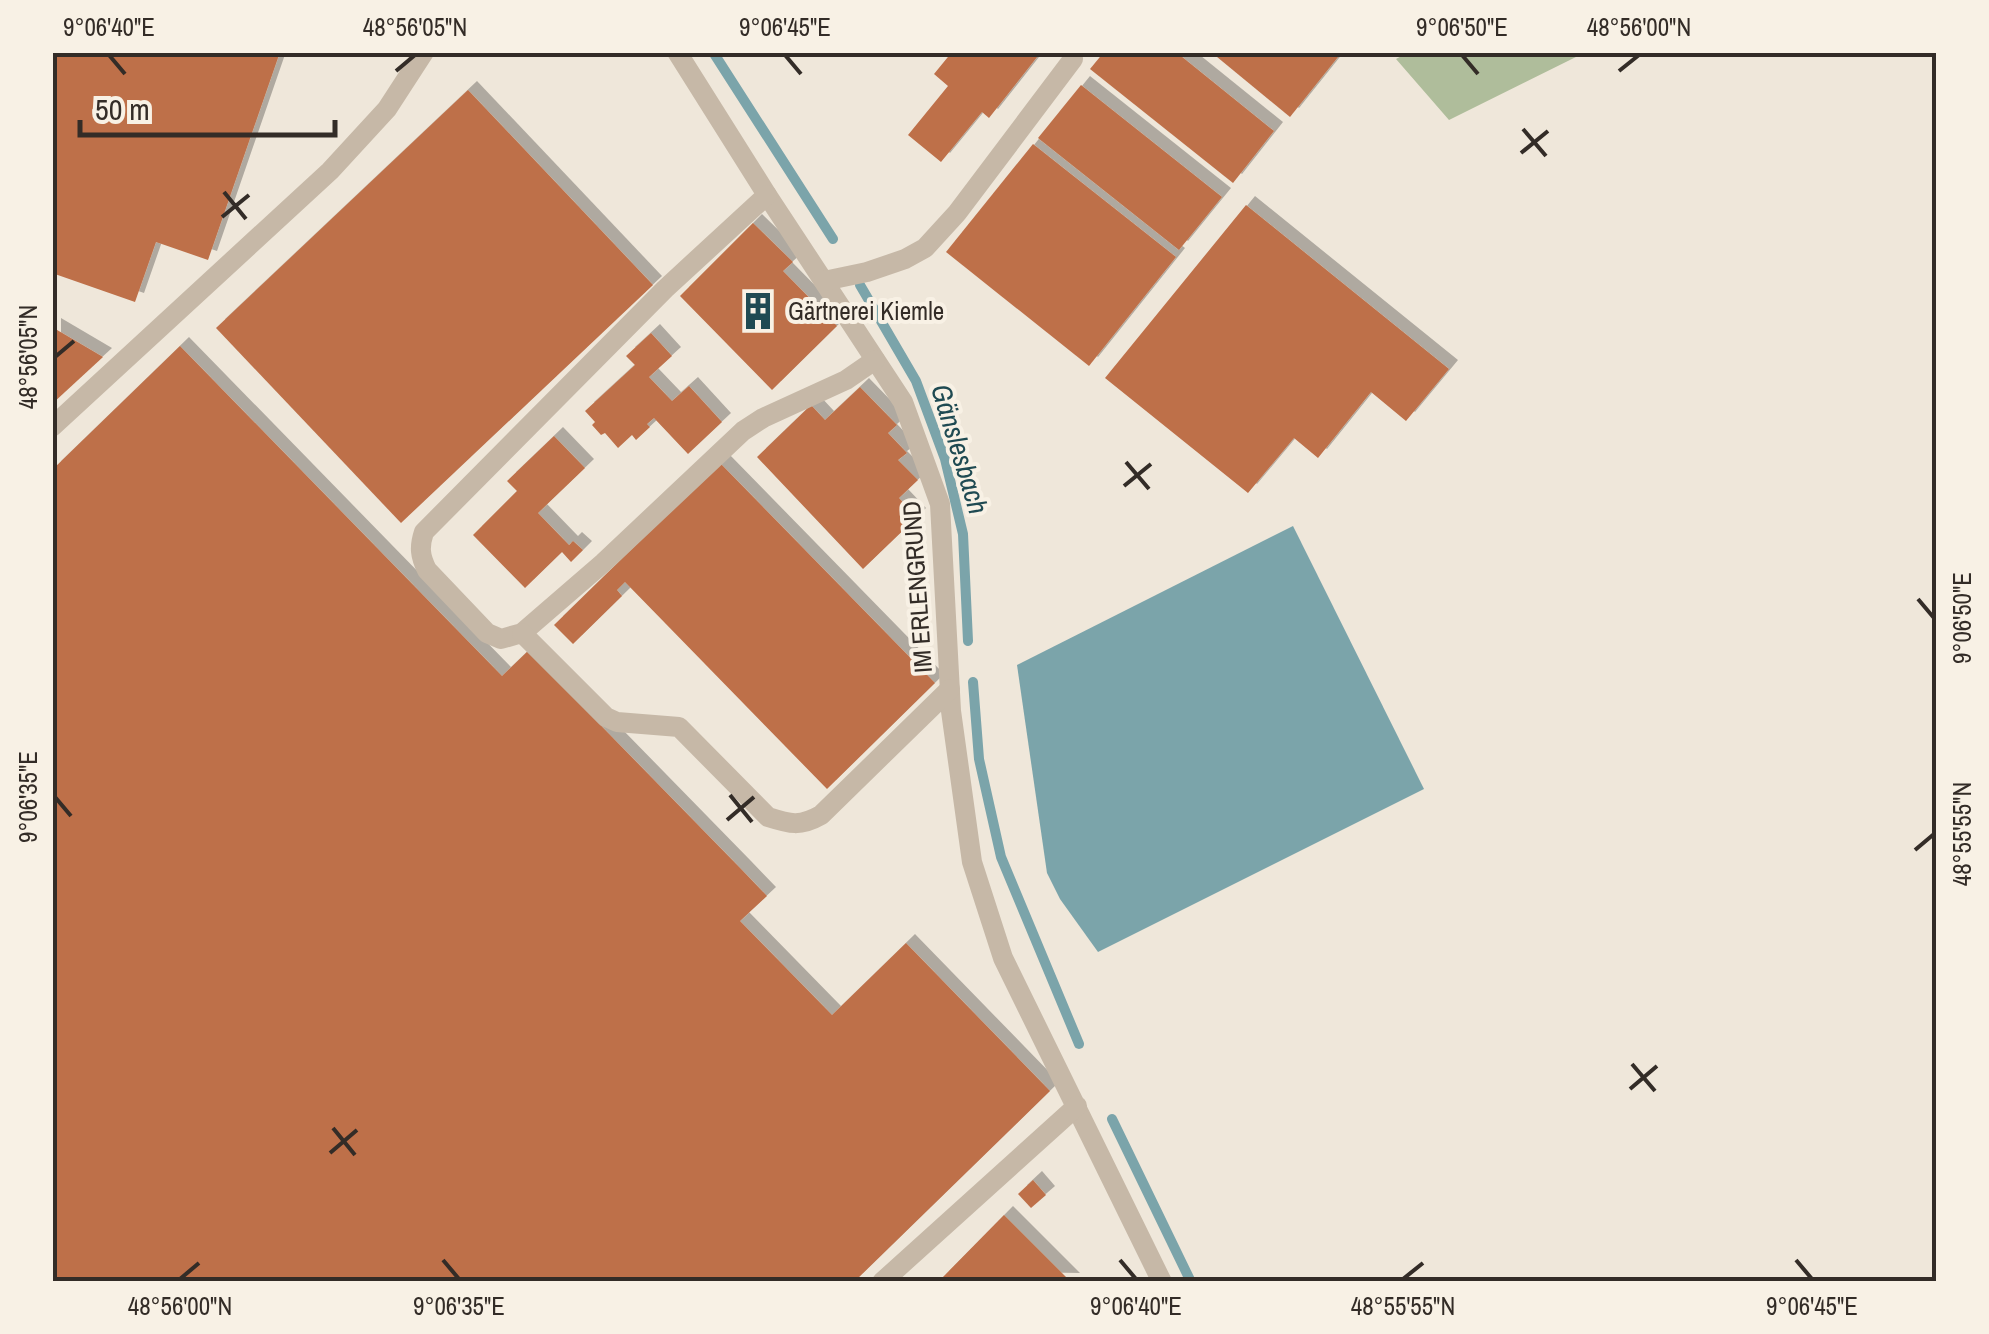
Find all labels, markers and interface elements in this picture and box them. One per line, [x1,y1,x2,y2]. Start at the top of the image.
text: 9°06'40"E [63,10,155,44]
text: 48°56'05"N [363,10,467,44]
text: 9°06'45"E [739,10,831,44]
text: 9°06'50"E [1416,10,1508,44]
text: 48°56'00"N [1587,10,1691,44]
scale bar [80,75,335,137]
text: 50 m [95,89,150,129]
building icon: Gärtnerei Kiemle [737,290,779,332]
place label: Gärtnerei Kiemle [788,294,944,328]
text: 48°56'05"N [11,305,45,409]
water label: Gänslesbach [922,379,998,519]
street label: IM ERLENGRUND [894,500,940,674]
text: 9°06'50"E [1945,572,1979,664]
text: 9°06'35"E [11,751,45,843]
text: 48°55'55"N [1945,782,1979,886]
text: 48°56'00"N [128,1289,232,1323]
text: 9°06'35"E [413,1289,505,1323]
text: 9°06'40"E [1090,1289,1182,1323]
text: 48°55'55"N [1351,1289,1455,1323]
text: 9°06'45"E [1766,1289,1858,1323]

